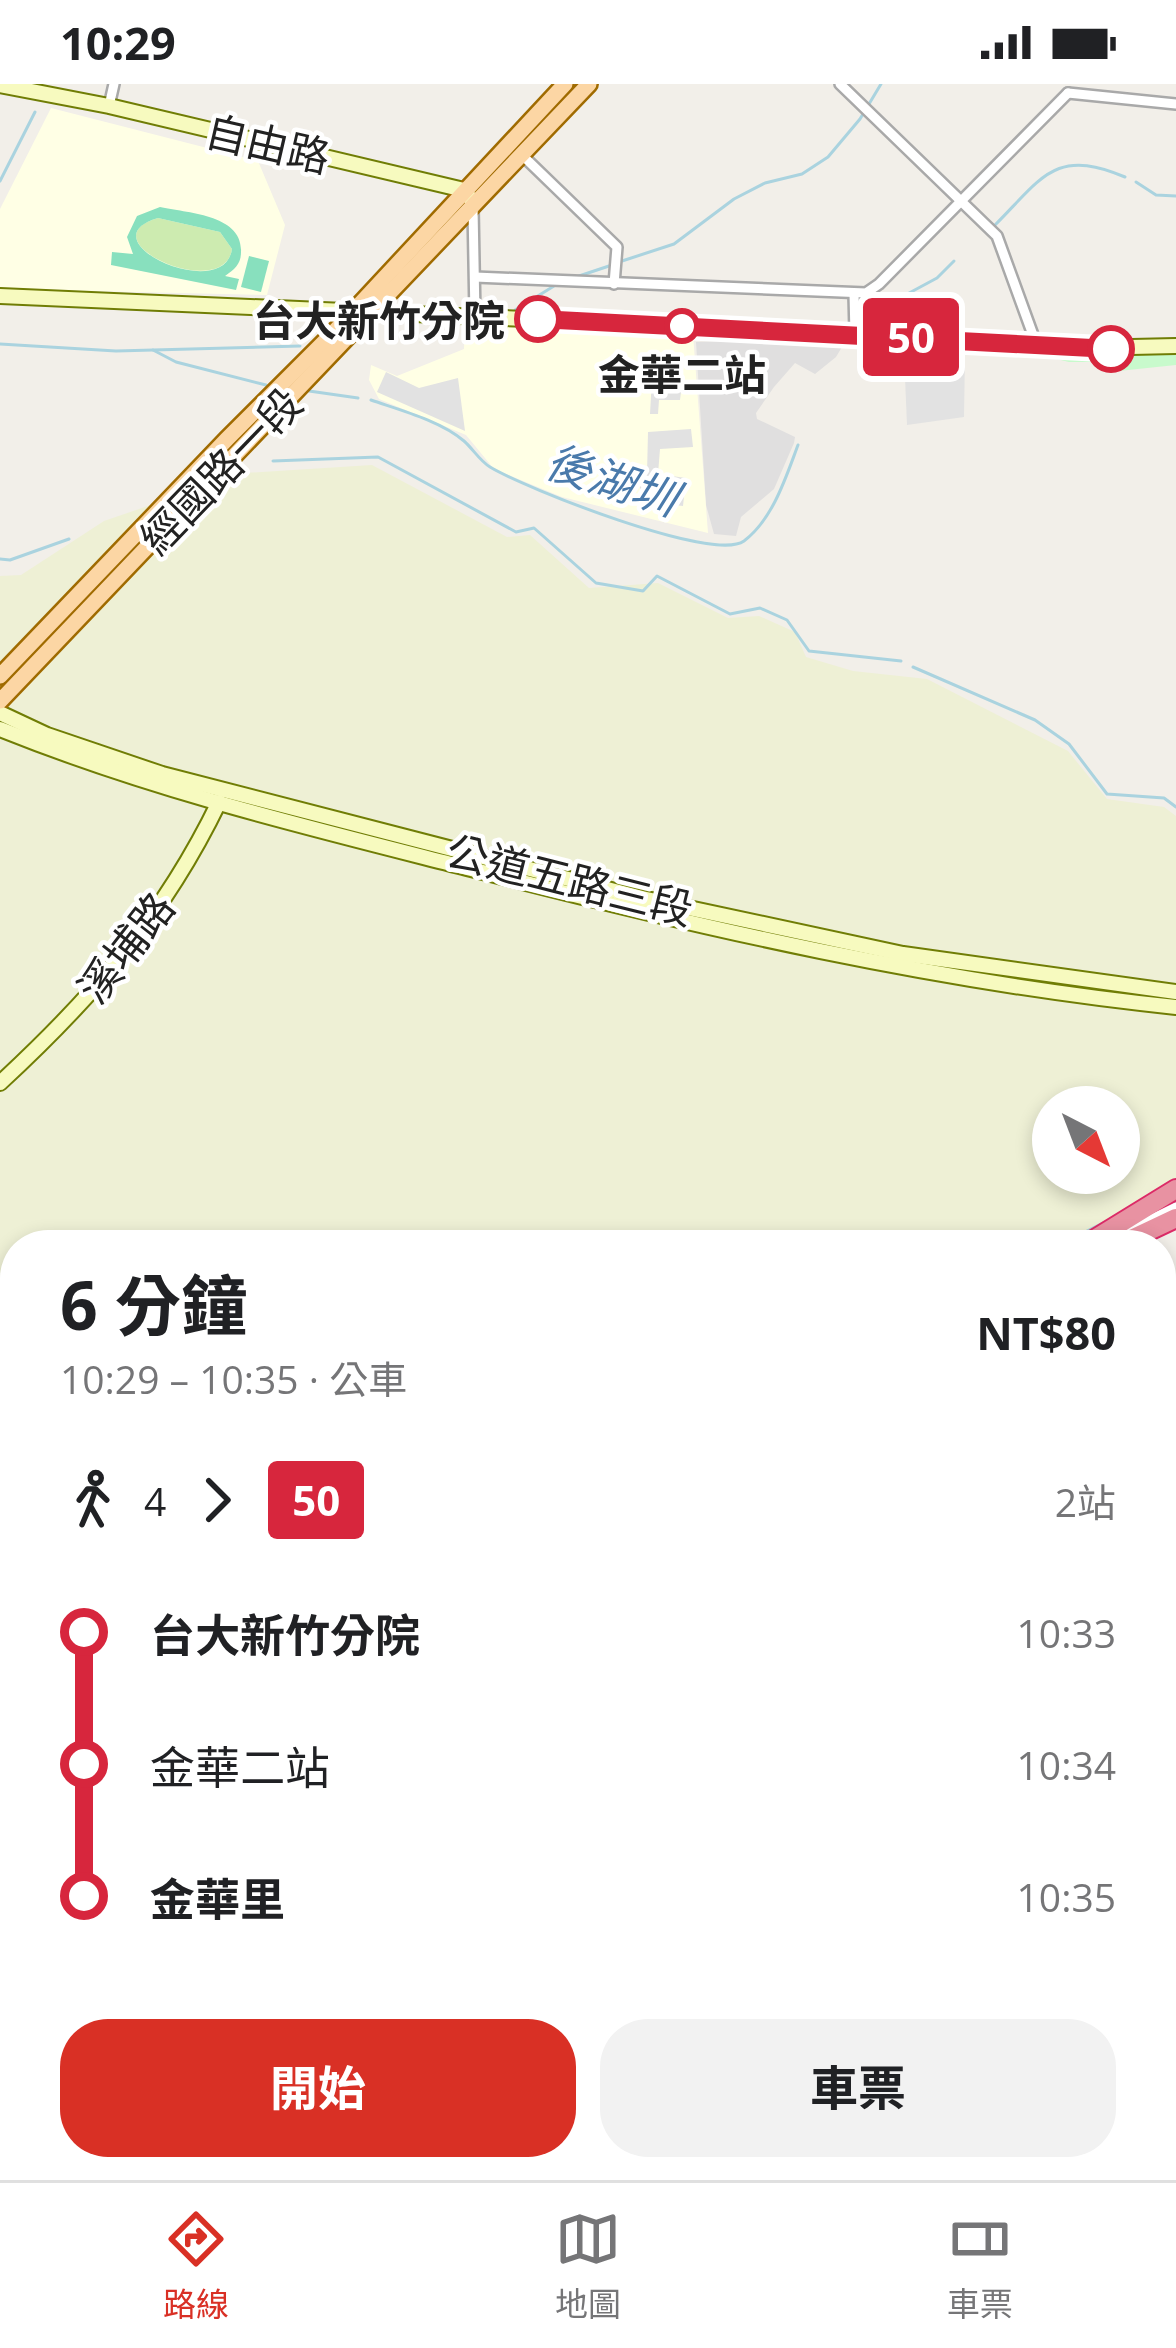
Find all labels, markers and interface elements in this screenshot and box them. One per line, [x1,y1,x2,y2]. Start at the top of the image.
text: 10:29 [60,12,176,73]
street label: 自由路 [200,101,336,185]
place label: 台大新竹分院 [253,291,505,348]
marker: 台大新竹分院 [516,297,560,341]
line badge: 50 [857,298,965,376]
text: 50 [887,308,935,365]
marker: 金華二站 [666,310,698,342]
unlabelled marker [1089,327,1133,371]
place label: 金華二站 [598,345,766,402]
street label: 經國路一段 [127,375,313,565]
water label: 後湖圳 [538,429,691,531]
street label: 公道五路三段 [441,821,699,937]
street label: 溪埔路 [64,880,186,1014]
north arrow [1032,1086,1140,1194]
map controls [1032,1086,1140,1194]
text: 6 分鐘 [60,1259,247,1349]
text: NT$80 [976,1302,1116,1363]
text: 10:29 – 10:35 · 公車 [60,1352,407,1405]
icon: walk [60,1467,126,1533]
icon: forward [184,1467,250,1533]
text: 50 [292,1471,340,1528]
text: 4 [144,1474,166,1527]
text: 2站 [1055,1475,1116,1528]
text: 台大新竹分院 [150,1604,420,1665]
text: 10:33 [1017,1606,1116,1659]
text: 金華二站 [150,1736,330,1797]
text: 10:34 [1017,1738,1116,1791]
text: 金華里 [150,1868,285,1929]
text: 10:35 [1017,1870,1116,1923]
button: 開始 [60,2019,576,2157]
button: 車票 [600,2019,1116,2157]
tab: 路線 [163,2206,229,2326]
tab: 地圖 [555,2206,621,2326]
tab: 車票 [947,2206,1013,2326]

